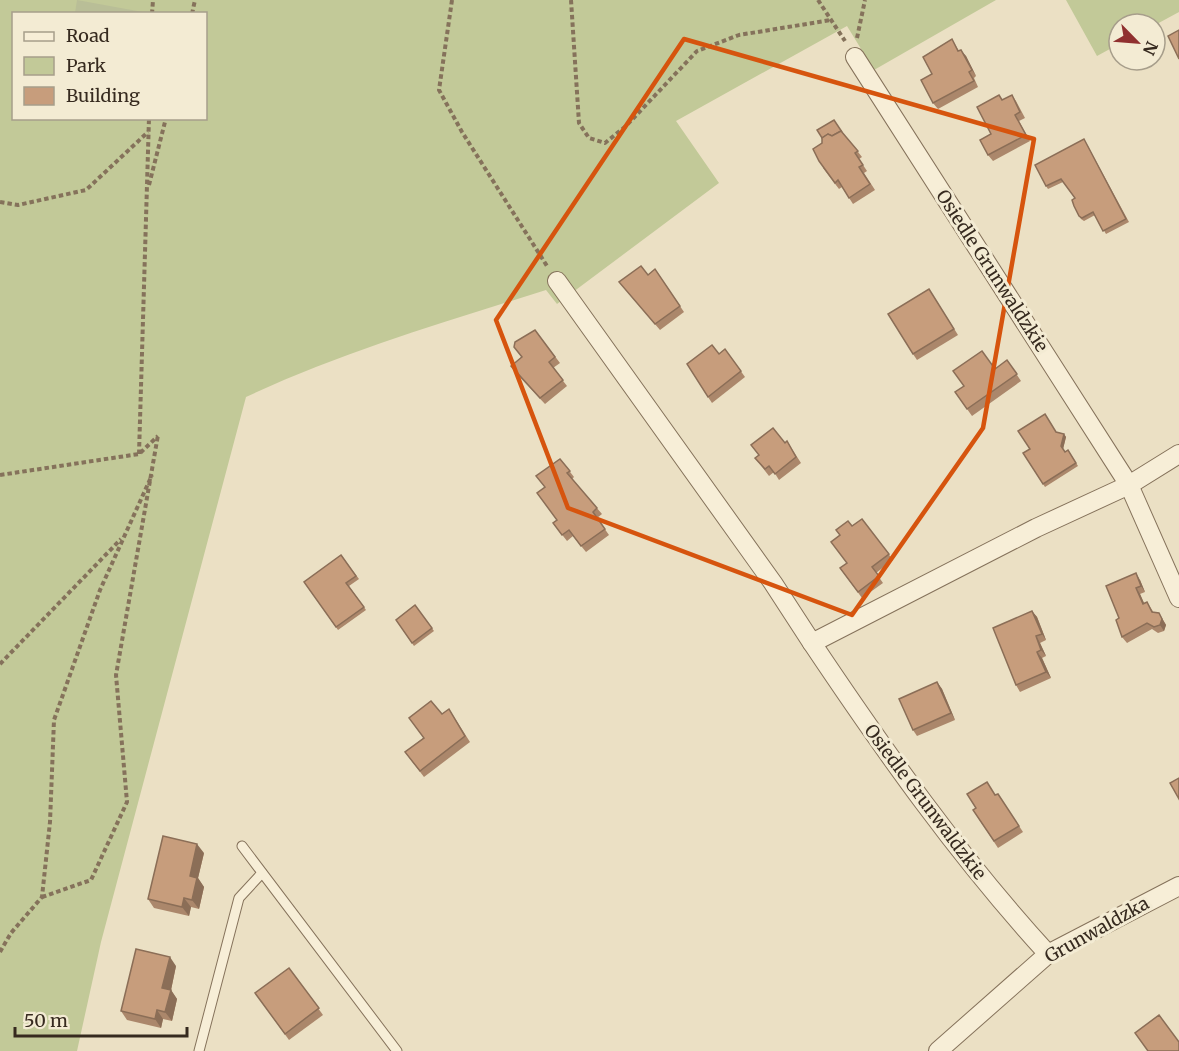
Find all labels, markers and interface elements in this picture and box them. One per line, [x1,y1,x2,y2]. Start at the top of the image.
legend [12,12,207,120]
north arrow [1107,12,1167,72]
text: Road [66,24,110,47]
text: N [1139,38,1162,59]
text: Park [66,54,107,77]
text: Building [66,84,140,107]
street label: Osiedle Grunwaldzkie [931,185,1053,356]
street label: Osiedle Grunwaldzkie [859,719,991,884]
street label: Grunwaldzka [1041,891,1153,968]
scale bar [15,1000,188,1038]
text: 50 m [24,1009,68,1032]

